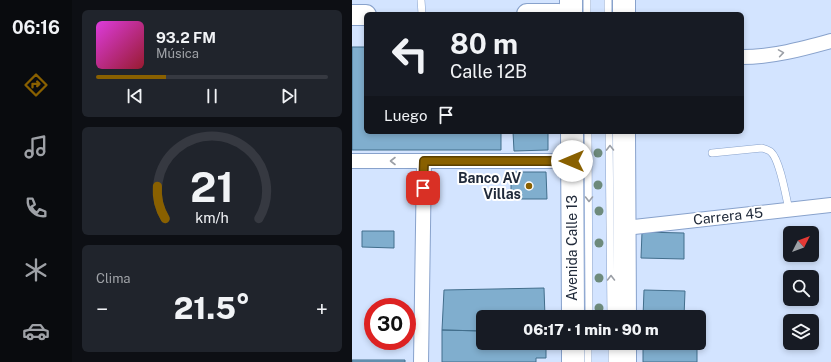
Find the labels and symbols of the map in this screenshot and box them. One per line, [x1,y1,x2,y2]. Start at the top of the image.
one-way arrow [778,49,784,58]
position arrow [551,140,593,182]
one-way arrow [605,145,614,151]
one-way arrow [390,157,396,165]
place label: Banco AV Villas [458,170,521,202]
pin [406,171,440,205]
marker: Banco AV Villas [524,181,534,191]
street label: Avenida Calle 13 [564,195,580,301]
one-way arrow [585,196,593,202]
street label: Carrera 45 [692,204,764,228]
north arrow [783,226,819,262]
one-way arrow [607,275,615,281]
speed limit sign: 30 [364,298,416,350]

